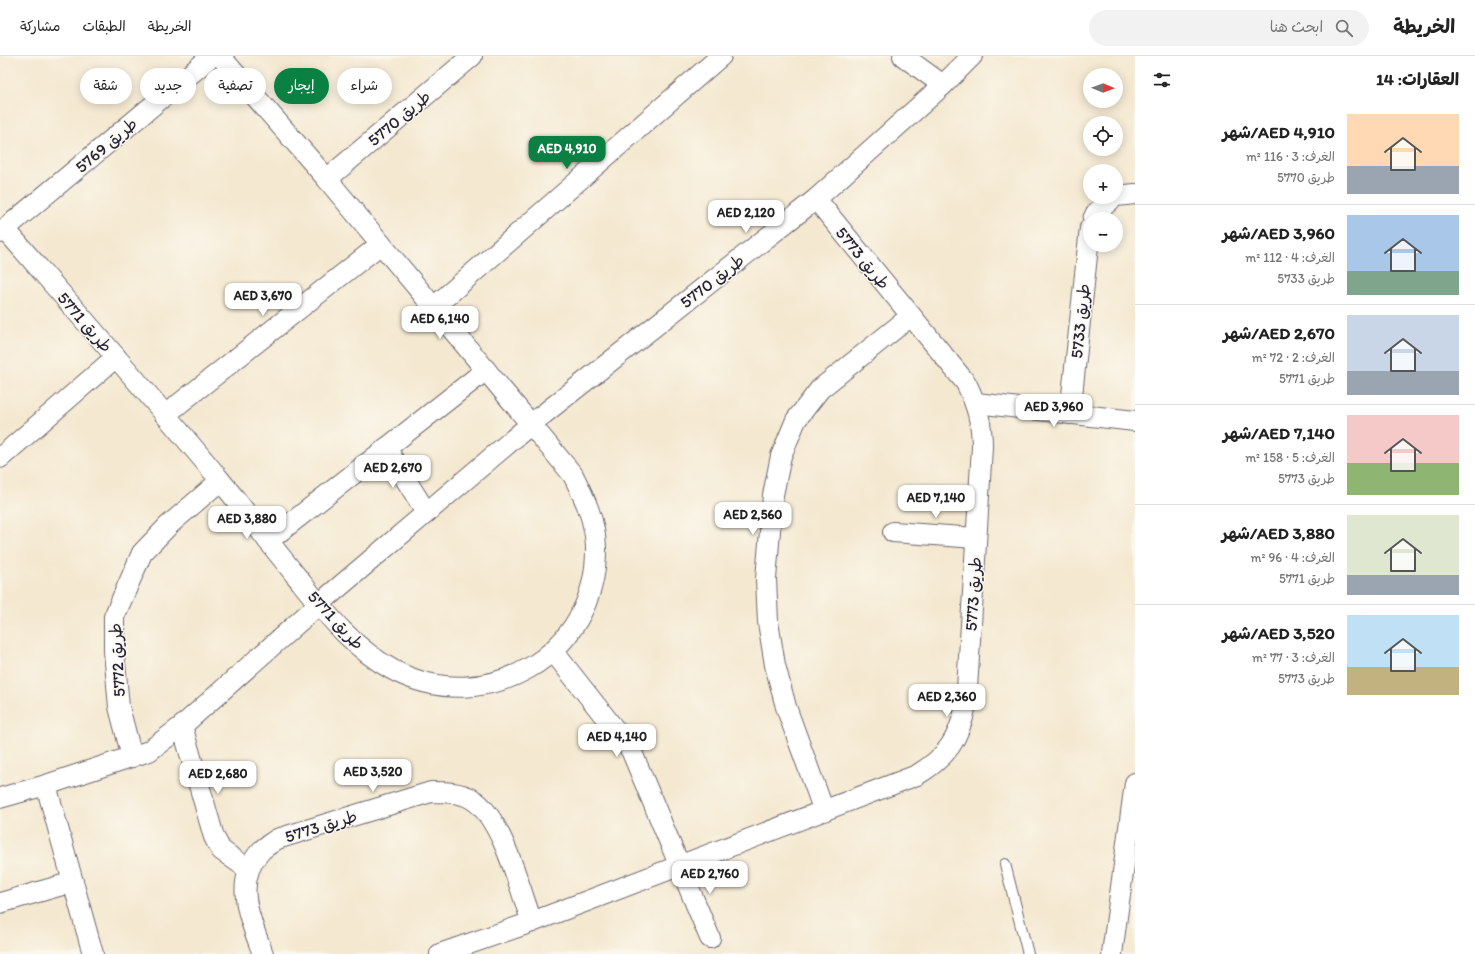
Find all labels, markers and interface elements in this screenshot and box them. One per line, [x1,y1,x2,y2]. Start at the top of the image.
search box [1089,10,1369,46]
text: الخريطة [1393,15,1455,38]
icon: search [1333,17,1355,39]
text: مشاركة [20,18,60,35]
text: الطبقات [82,18,126,35]
text: الخريطة [148,18,191,35]
text: ابحث هنا [1270,18,1323,36]
chip: شقة [80,68,132,104]
chip: جديد [140,68,196,104]
chip: تصفية [204,68,266,104]
chip: إيجار [274,68,329,104]
chip: شراء [337,68,392,104]
north arrow [1083,68,1123,108]
map controls [1083,68,1123,252]
icon: filters [1151,69,1173,91]
text: العقارات: 14 [1376,69,1459,89]
street label: طريق 5770 [364,86,434,150]
street label: طريق 5769 [71,113,141,177]
button: locate [1083,116,1123,156]
text: AED 4,910/شهر [1223,122,1335,142]
icon: home [1379,130,1427,178]
pin: AED 4,910 [521,136,613,170]
text: AED 4,910 [538,141,596,156]
text: الغرف: 3 · 116 m² [1246,149,1335,164]
button: + [1083,164,1123,204]
text: طريق 5770 [1277,170,1335,185]
pin: AED 2,120 [700,200,792,234]
text: AED 2,120 [717,205,775,220]
button: − [1083,212,1123,252]
street label: طريق 5773 [832,223,894,293]
text: AED 3,960/شهر [1222,223,1335,243]
icon: home [1379,231,1427,279]
street label: طريق 5770 [676,250,748,312]
text: الغرف: 4 · 112 m² [1245,250,1335,265]
text: طريق 5733 [1277,271,1335,286]
street label: طريق 5733 [1066,282,1094,360]
pin: AED 3,670 [217,283,309,317]
street label: طريق 5771 [53,288,117,356]
text: AED 3,670 [234,288,292,303]
pin: AED 6,140 [394,306,486,340]
text: AED 6,140 [411,311,469,326]
text: AED 2,670/شهر [1223,323,1335,343]
icon: home [1379,331,1427,379]
text: الغرف: 2 · 72 m² [1252,350,1335,365]
text: طريق 5771 [1279,371,1335,386]
pin: AED 3,960 [1008,394,1100,428]
text: AED 3,960 [1025,399,1083,414]
text: AED 7,140/شهر [1223,423,1335,443]
icon: home [1379,431,1427,479]
text: الغرف: 5 · 158 m² [1245,450,1335,465]
pin: AED 2,670 [347,455,439,489]
text: AED 2,670 [364,460,422,475]
text: طريق 5773 [1278,471,1335,486]
pin: AED 7,140 [890,485,982,519]
text: AED 7,140 [907,490,965,505]
pin: AED 2,560 [707,502,799,536]
pin: AED 3,880 [201,506,293,540]
text: AED 2,560 [724,507,782,522]
text: AED 3,880 [217,511,277,526]
text: AED 3,880/شهر [1222,523,1335,543]
icon: home [1379,531,1427,579]
text: الغرف: 4 · 96 m² [1250,550,1335,565]
street label: طريق 5773 [960,556,986,632]
text: طريق 5771 [1279,571,1335,586]
street label: طريق 5771 [304,586,368,654]
street label: طريق 5772 [105,622,129,698]
text: AED 3,520/شهر [1222,623,1335,643]
icon: home [1379,631,1427,679]
text: الغرف: 3 · 77 m² [1252,650,1335,665]
text: طريق 5773 [1278,671,1335,686]
pin: AED 2,360 [901,684,993,718]
text: AED 2,360 [917,689,977,704]
pin: AED 4,140 [571,724,663,758]
text: AED 4,140 [587,729,647,744]
pin: AED 3,520 [327,759,419,793]
pin: AED 2,680 [172,761,264,795]
text: AED 3,520 [344,764,402,779]
text: AED 2,680 [188,766,248,781]
street label: طريق 5773 [282,806,360,846]
pin: AED 2,760 [664,861,756,895]
text: AED 2,760 [681,866,739,881]

